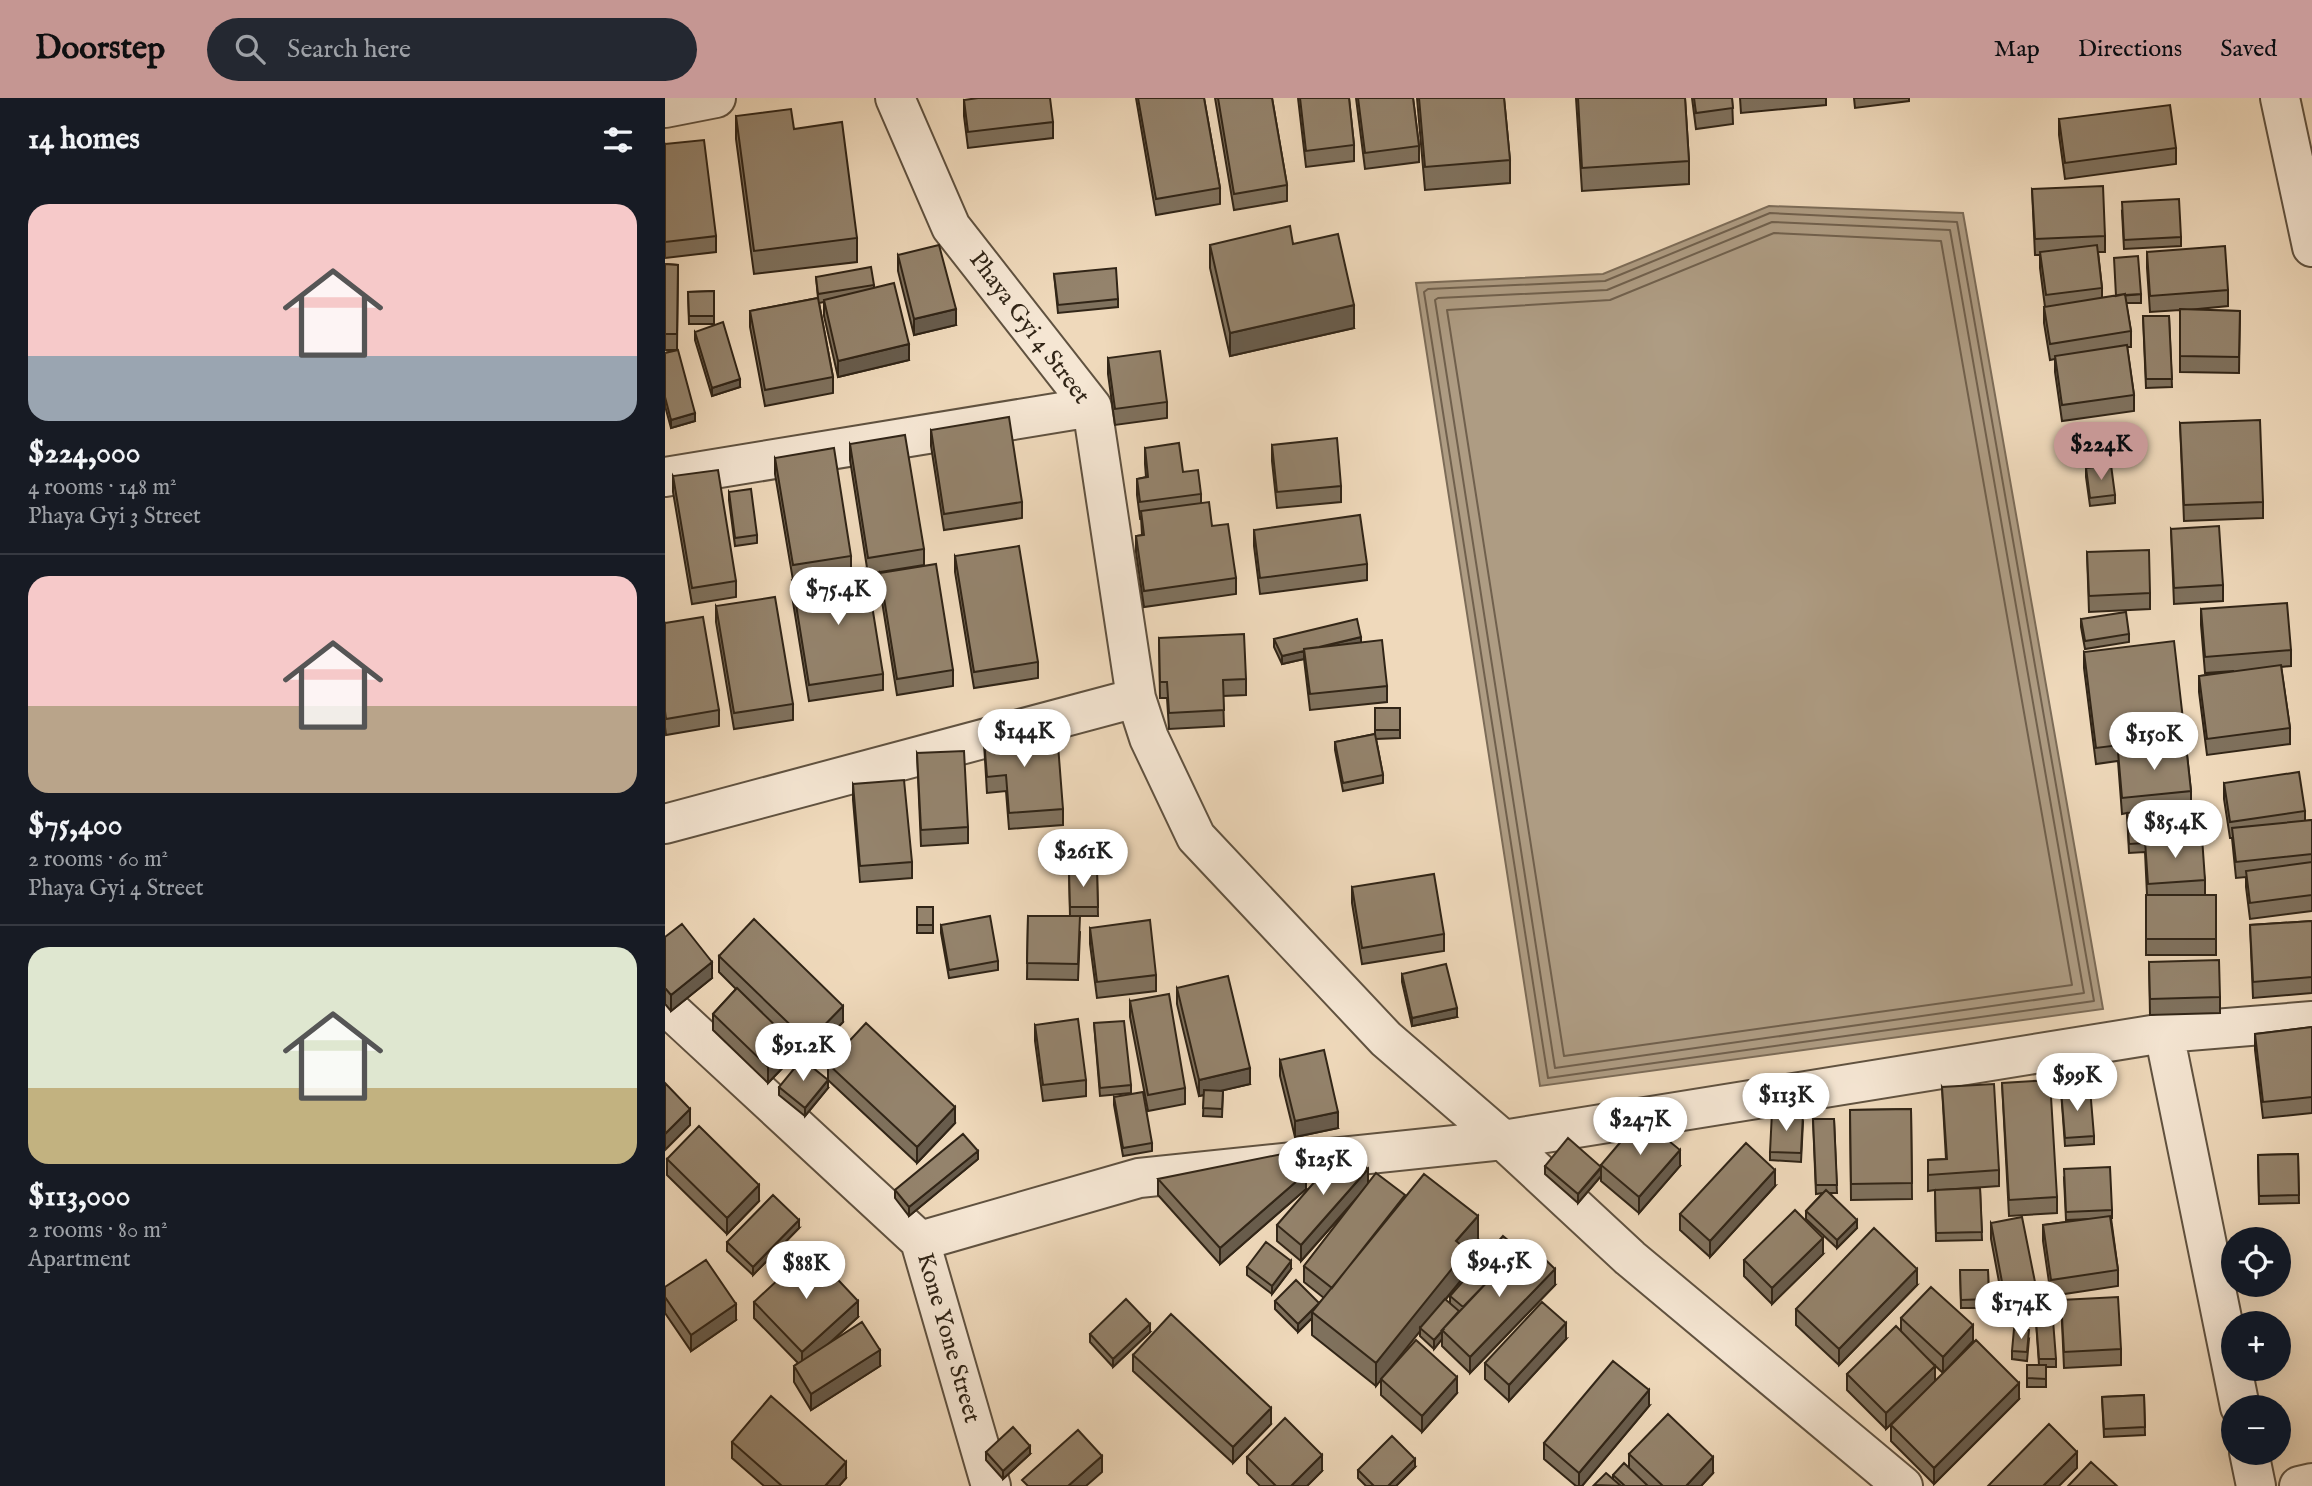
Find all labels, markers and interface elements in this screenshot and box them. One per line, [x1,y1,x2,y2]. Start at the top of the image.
search box [207,18,697,81]
text: Doorstep [35,28,165,70]
icon: search [231,30,269,68]
text: Search here [287,33,411,66]
text: Map [1994,34,2040,65]
text: Directions [2078,34,2182,65]
text: Saved [2220,34,2277,65]
text: 14 homes [28,121,140,159]
icon: filters [599,121,637,159]
street label: Phaya Gyi 4 Street [961,246,1097,410]
icon: home [270,250,396,376]
pin: $224K [2052,422,2150,482]
text: $224K [2070,430,2132,459]
text: $224,000 [28,435,140,473]
text: 4 rooms · 148 m² [28,473,177,502]
text: Phaya Gyi 3 Street [28,502,201,531]
pin: $75.4K [781,568,895,627]
text: $75.4K [806,575,870,604]
icon: home [270,622,396,748]
pin: $144K [975,710,1073,769]
pin: $150K [2105,712,2203,772]
text: $144K [994,717,1054,746]
text: $150K [2125,720,2183,749]
pin: $85.4K [2118,800,2232,860]
text: $75,400 [28,807,122,845]
text: $85.4K [2143,808,2207,837]
pin: $261K [1034,830,1132,889]
text: $261K [1054,837,1112,866]
text: 2 rooms · 60 m² [28,845,168,874]
text: Phaya Gyi 4 Street [28,874,204,903]
icon: home [270,993,396,1119]
pin: $91.2K [746,1024,860,1083]
text: $91.2K [771,1031,835,1060]
pin: $99K [2036,1054,2118,1113]
text: $99K [2052,1061,2102,1090]
pin: $113K [1737,1074,1835,1133]
text: $113K [1758,1081,1814,1110]
pin: $247K [1591,1098,1689,1157]
text: $247K [1609,1105,1671,1134]
pin: $125K [1274,1138,1372,1197]
text: $125K [1295,1145,1352,1174]
text: $113,000 [28,1178,130,1216]
text: 2 rooms · 80 m² [28,1216,168,1245]
map controls [2221,1227,2291,1465]
button: locate [2221,1227,2291,1297]
pin: $94.5K [1442,1240,1556,1299]
pin: $88K [765,1242,847,1301]
text: Apartment [28,1245,131,1274]
text: $94.5K [1467,1247,1531,1276]
text: $88K [782,1249,830,1278]
street label: Kone Yone Street [909,1249,987,1427]
pin: $174K [1972,1282,2070,1341]
text: $174K [1991,1289,2051,1318]
button: + [2221,1311,2291,1381]
button: − [2221,1395,2291,1465]

